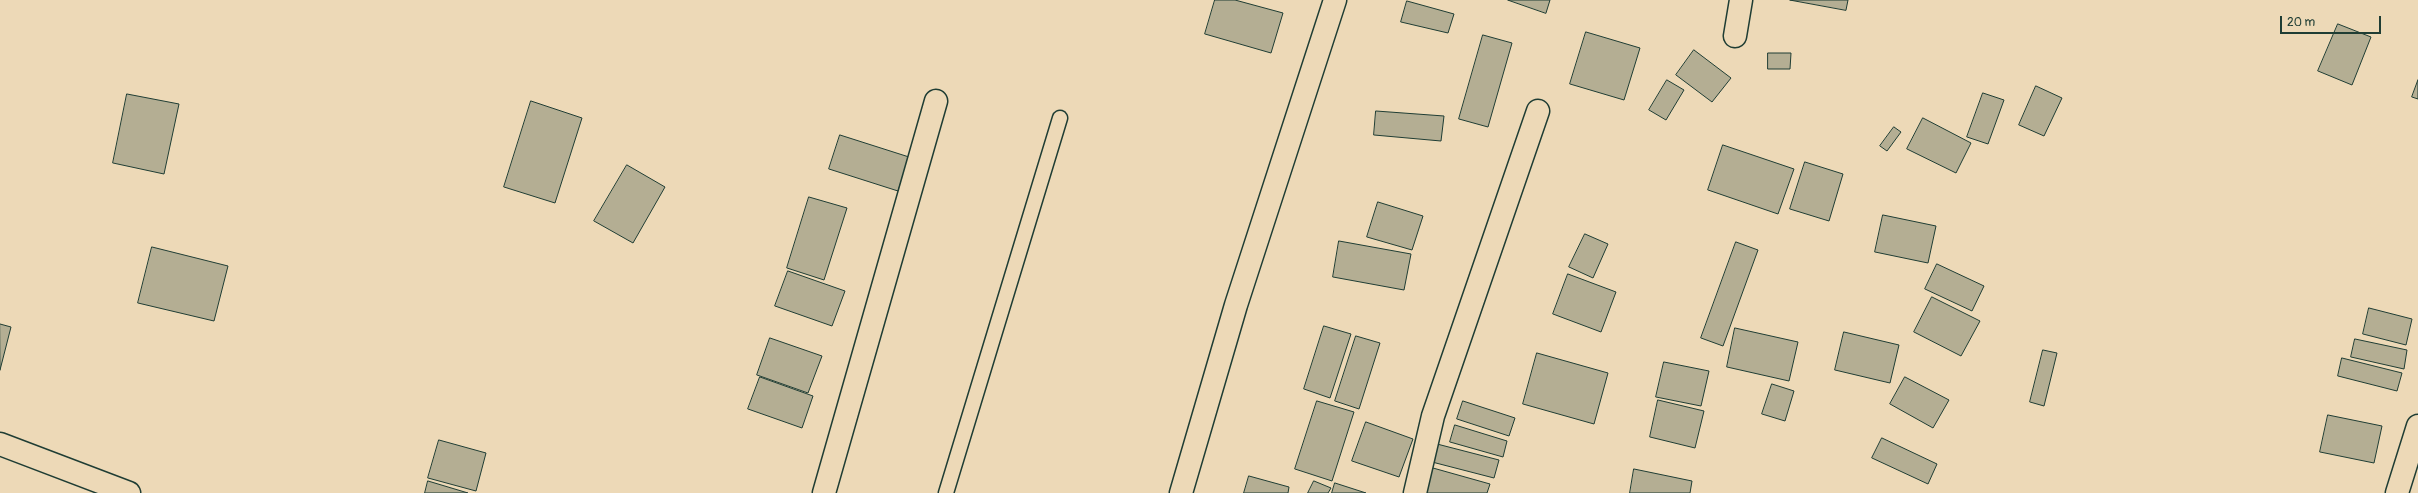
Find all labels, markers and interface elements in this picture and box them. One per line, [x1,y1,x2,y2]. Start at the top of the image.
scale bar [2282,8,2383,34]
text: 20 m [2287,15,2315,30]

